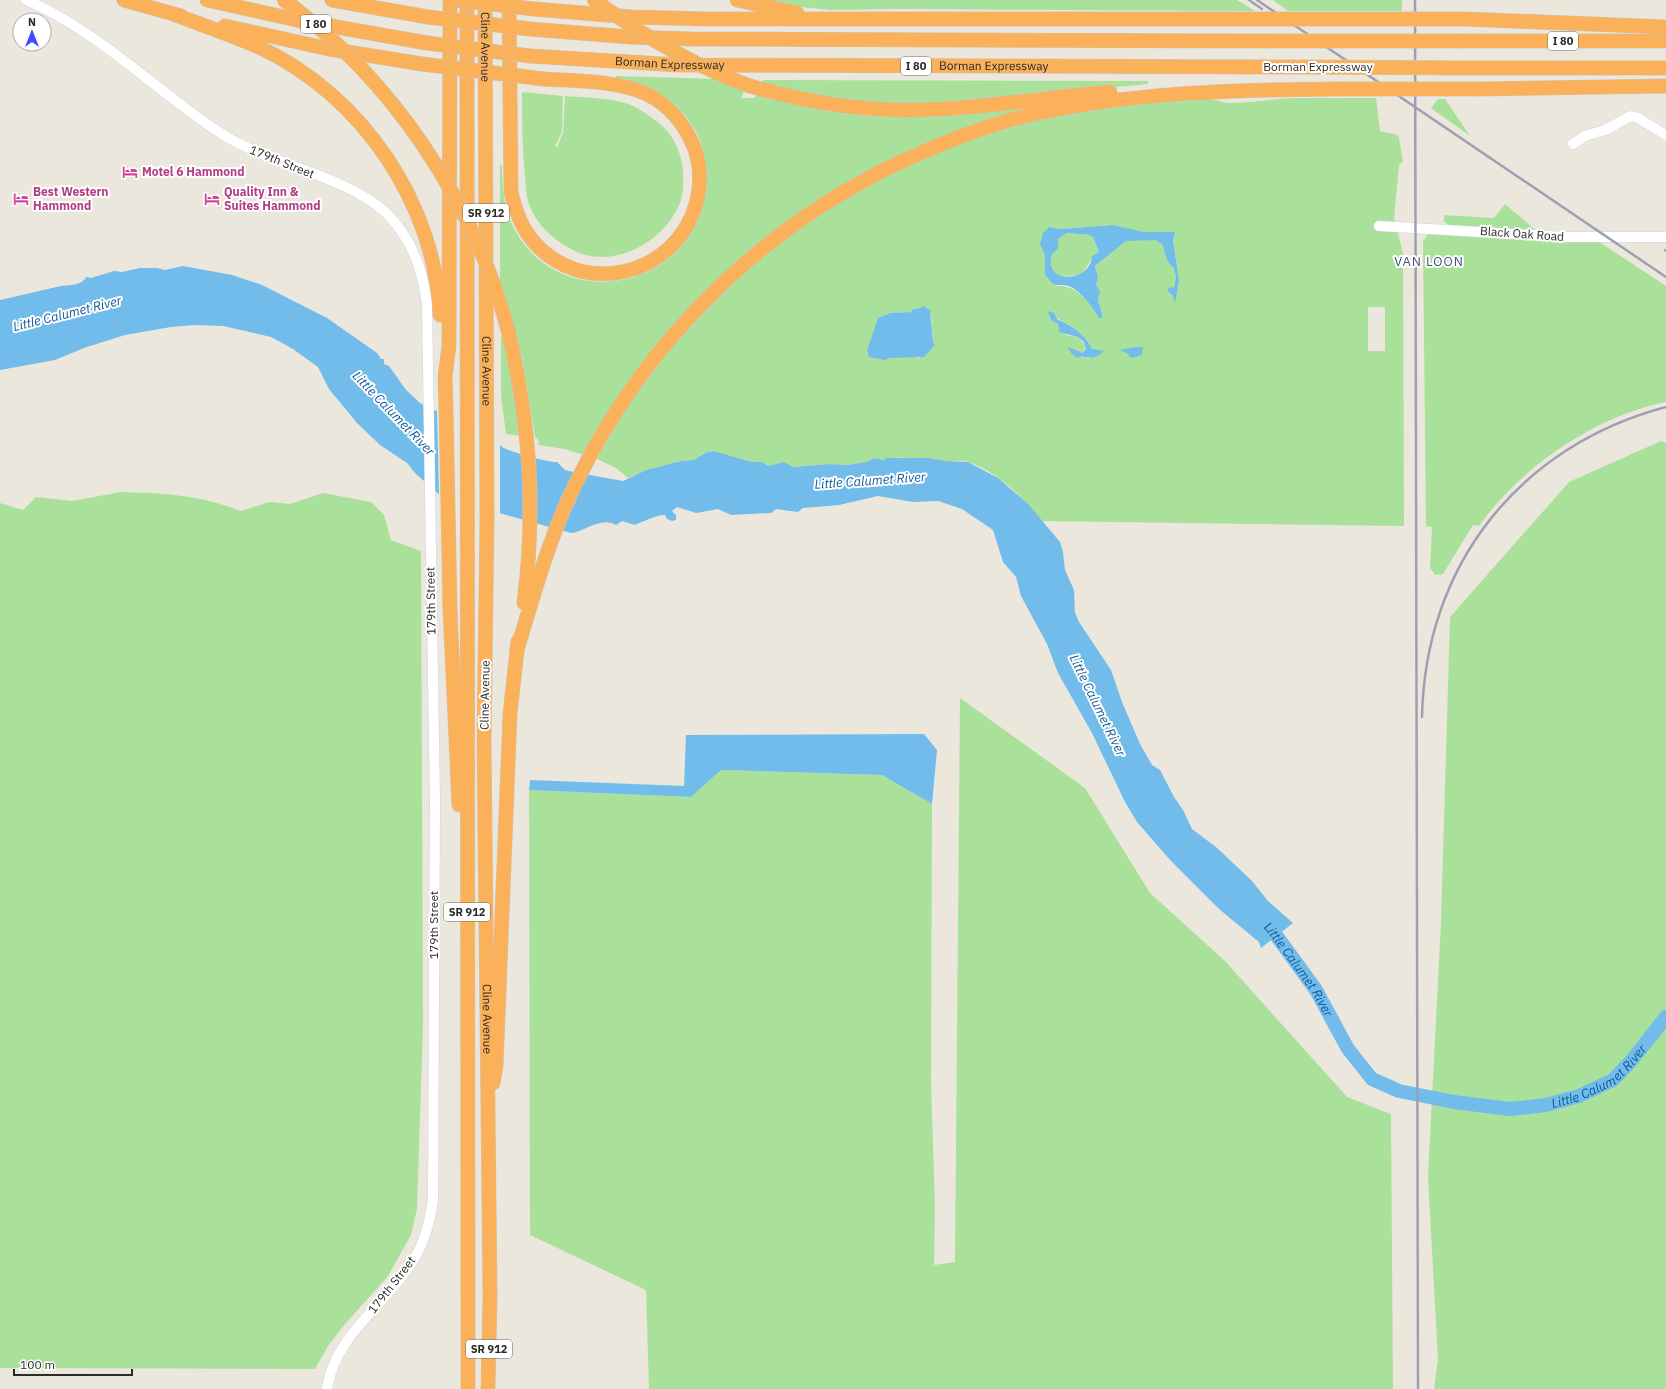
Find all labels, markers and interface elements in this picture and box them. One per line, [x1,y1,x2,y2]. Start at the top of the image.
north arrow [12,12,52,52]
street label: Cline Avenue [478,12,493,82]
text: N [28,15,36,29]
road number: I 80 [301,15,331,33]
road number: I 80 [1548,32,1578,50]
street label: Borman Expressway [615,53,725,72]
road number: I 80 [901,57,931,75]
street label: Borman Expressway [939,58,1049,73]
street label: Borman Expressway [1263,59,1373,74]
street label: 179th Street [248,142,317,181]
hotel icon: Motel 6 Hammond [121,163,139,181]
place label: Motel 6 Hammond [142,164,245,179]
place label: Best Western Hammond [33,184,109,213]
place label: Quality Inn & Suites Hammond [224,184,320,213]
hotel icon: Best Western Hammond [12,190,30,208]
hotel icon: Quality Inn & Suites Hammond [203,190,221,208]
road number: SR 912 [463,204,509,222]
street label: Black Oak Road [1479,223,1565,244]
district label: VAN LOON [1394,253,1464,270]
water label: Little Calumet River [11,291,124,335]
street label: Cline Avenue [479,336,495,406]
water label: Little Calumet River [349,367,439,460]
water label: Little Calumet River [814,468,927,493]
street label: 179th Street [422,567,439,635]
water label: Little Calumet River [1066,652,1130,760]
street label: Cline Avenue [476,659,493,730]
street label: 179th Street [426,891,441,959]
road number: SR 912 [444,903,490,921]
water label: Little Calumet River [1261,918,1337,1021]
street label: Cline Avenue [480,984,495,1054]
water label: Little Calumet River [1549,1040,1651,1112]
street label: 179th Street [365,1253,419,1316]
road number: SR 912 [466,1340,512,1358]
scale bar [14,1351,132,1377]
text: 100 m [20,1357,55,1372]

